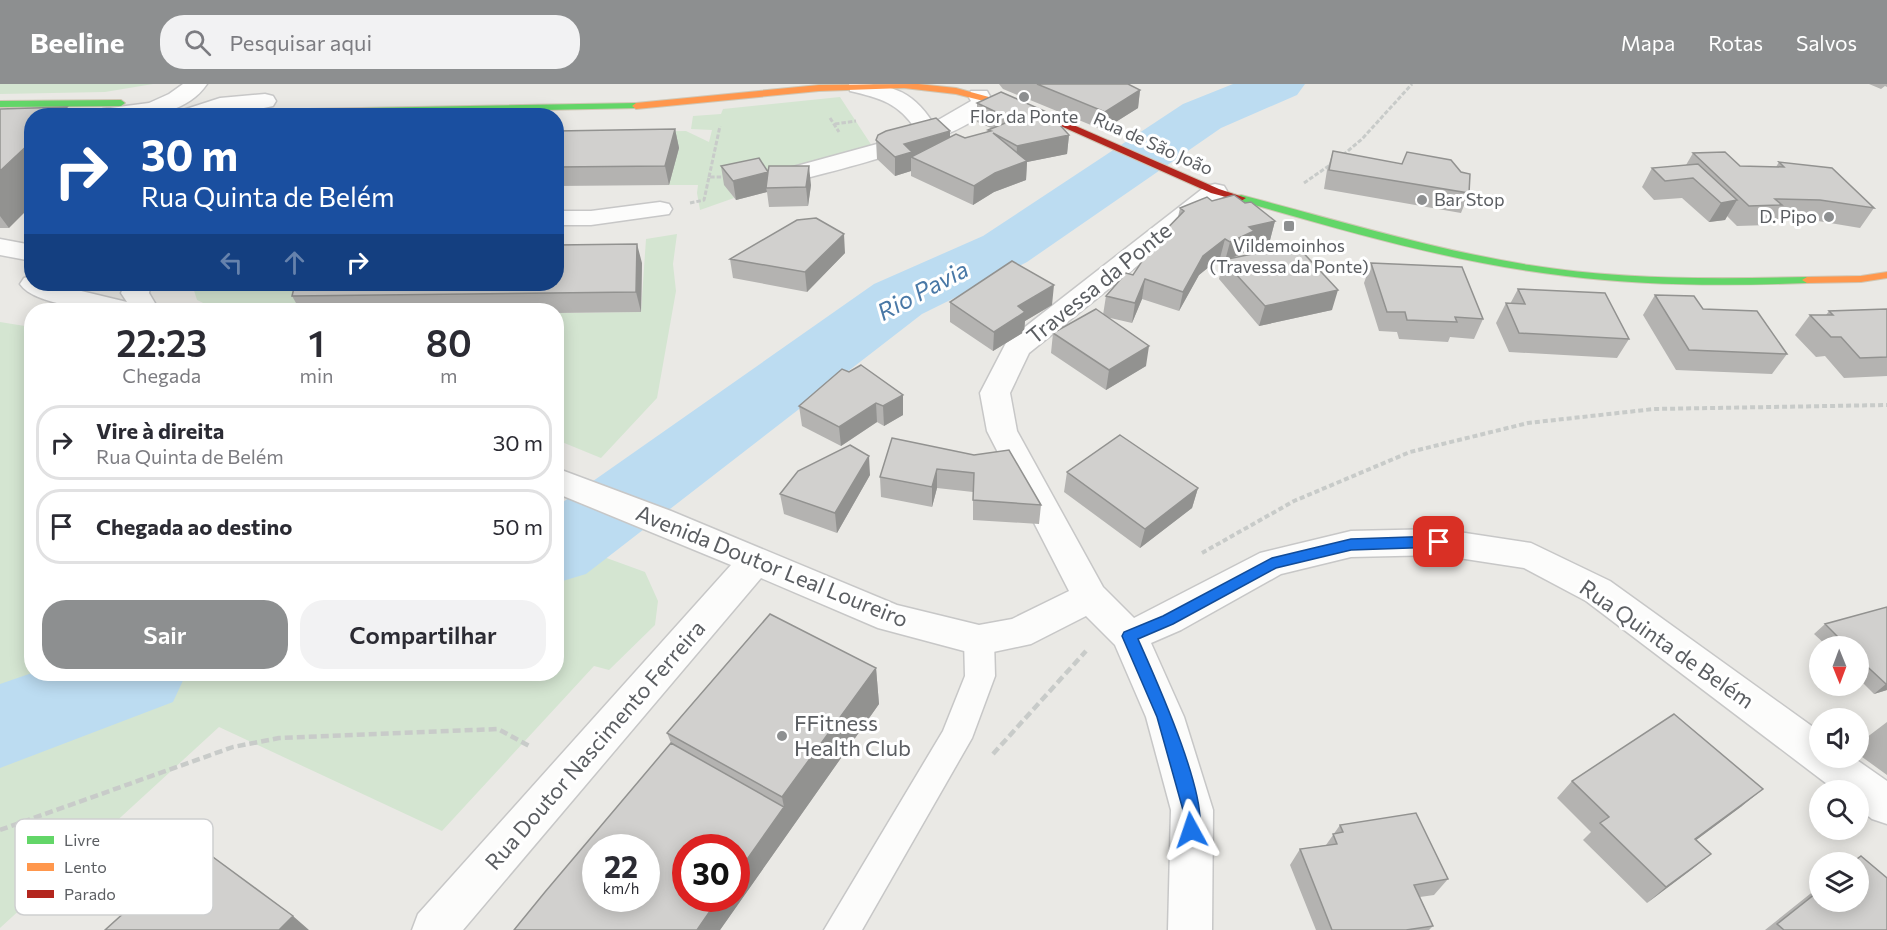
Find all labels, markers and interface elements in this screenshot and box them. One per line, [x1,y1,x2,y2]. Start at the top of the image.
search box [160,15,580,69]
text: Beeline [30,25,124,59]
icon: search [181,26,214,59]
text: Pesquisar aqui [229,29,372,56]
text: Mapa [1621,30,1675,55]
text: Rotas [1708,30,1763,55]
text: Salvos [1796,30,1857,55]
marker: Flor da Ponte [1017,90,1031,104]
place label: Flor da Ponte [970,105,1078,127]
street label: Rua de São João [1090,107,1217,179]
text: 30 m [141,128,238,180]
icon: right [42,132,120,210]
text: Rua Quinta de Belém [141,180,395,213]
place label: Bar Stop [1434,188,1505,210]
marker: Bar Stop [1415,193,1429,207]
place label: D. Pipo [1759,205,1817,227]
marker: D. Pipo [1822,210,1836,224]
street label: Travessa da Ponte [1021,216,1176,349]
marker: Vildemoinhos (Travessa da Ponte) [1282,219,1296,233]
place label: Vildemoinhos (Travessa da Ponte) [1209,234,1369,277]
icon: left [215,246,248,279]
icon: ahead [278,246,311,279]
icon: right [341,246,374,279]
water label: Rio Pavia [872,254,973,326]
text: 22:23 [116,320,207,364]
text: 1 [308,320,324,364]
text: 80 [426,320,472,364]
text: Chegada [122,363,201,387]
text: min [299,363,334,387]
text: m [440,363,457,387]
text: Vire à direita [96,417,224,444]
icon: right [45,426,78,459]
text: 30 m [493,429,543,456]
text: Rua Quinta de Belém [96,444,284,468]
street label: Avenida Doutor Leal Loureiro [632,499,912,633]
icon: arrive [45,510,78,543]
text: Chegada ao destino [96,513,292,540]
text: 50 m [493,513,543,540]
pin [1413,516,1464,567]
icon: arrive [1422,525,1455,558]
street label: Rua Quinta de Belém [1575,573,1760,714]
button: Sair [42,600,288,669]
button: Compartilhar [300,600,546,669]
street label: Rua Doutor Nascimento Ferreira [479,614,710,875]
north arrow [1809,636,1869,696]
map controls [1809,636,1869,912]
button: sound [1809,708,1869,768]
place label: FFitness Health Club [794,709,911,761]
marker: FFitness Health Club [775,729,789,743]
button: search [1809,780,1869,840]
position arrow [1159,798,1223,862]
legend [15,819,213,915]
text: Livre [64,830,100,849]
speed limit sign: 30 [672,834,750,912]
text: 22 [604,847,638,884]
button: layers [1809,852,1869,912]
text: Lento [64,857,107,876]
text: km/h [603,879,639,897]
text: Parado [64,884,116,903]

